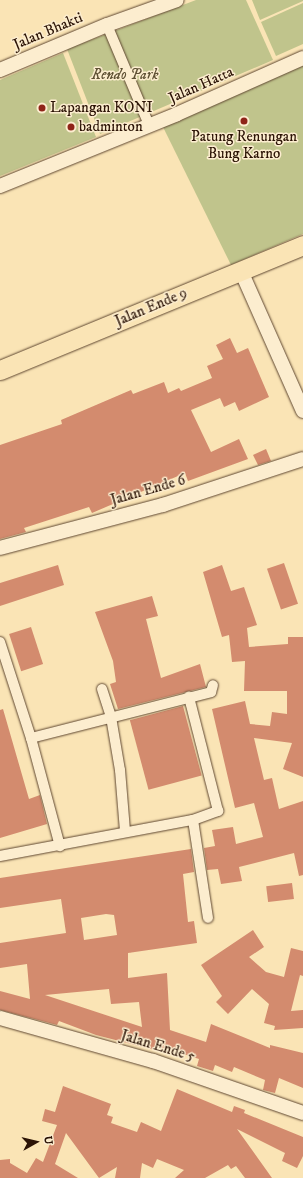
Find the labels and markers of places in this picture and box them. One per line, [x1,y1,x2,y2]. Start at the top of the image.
place label: Lapangan KONI [50,99,153,117]
marker: Lapangan KONI [37,103,47,113]
marker: Patung Renungan Bung Karno [239,116,249,126]
place label: badminton [79,118,143,136]
marker: badminton [66,122,76,132]
place label: Patung Renungan Bung Karno [191,127,297,162]

